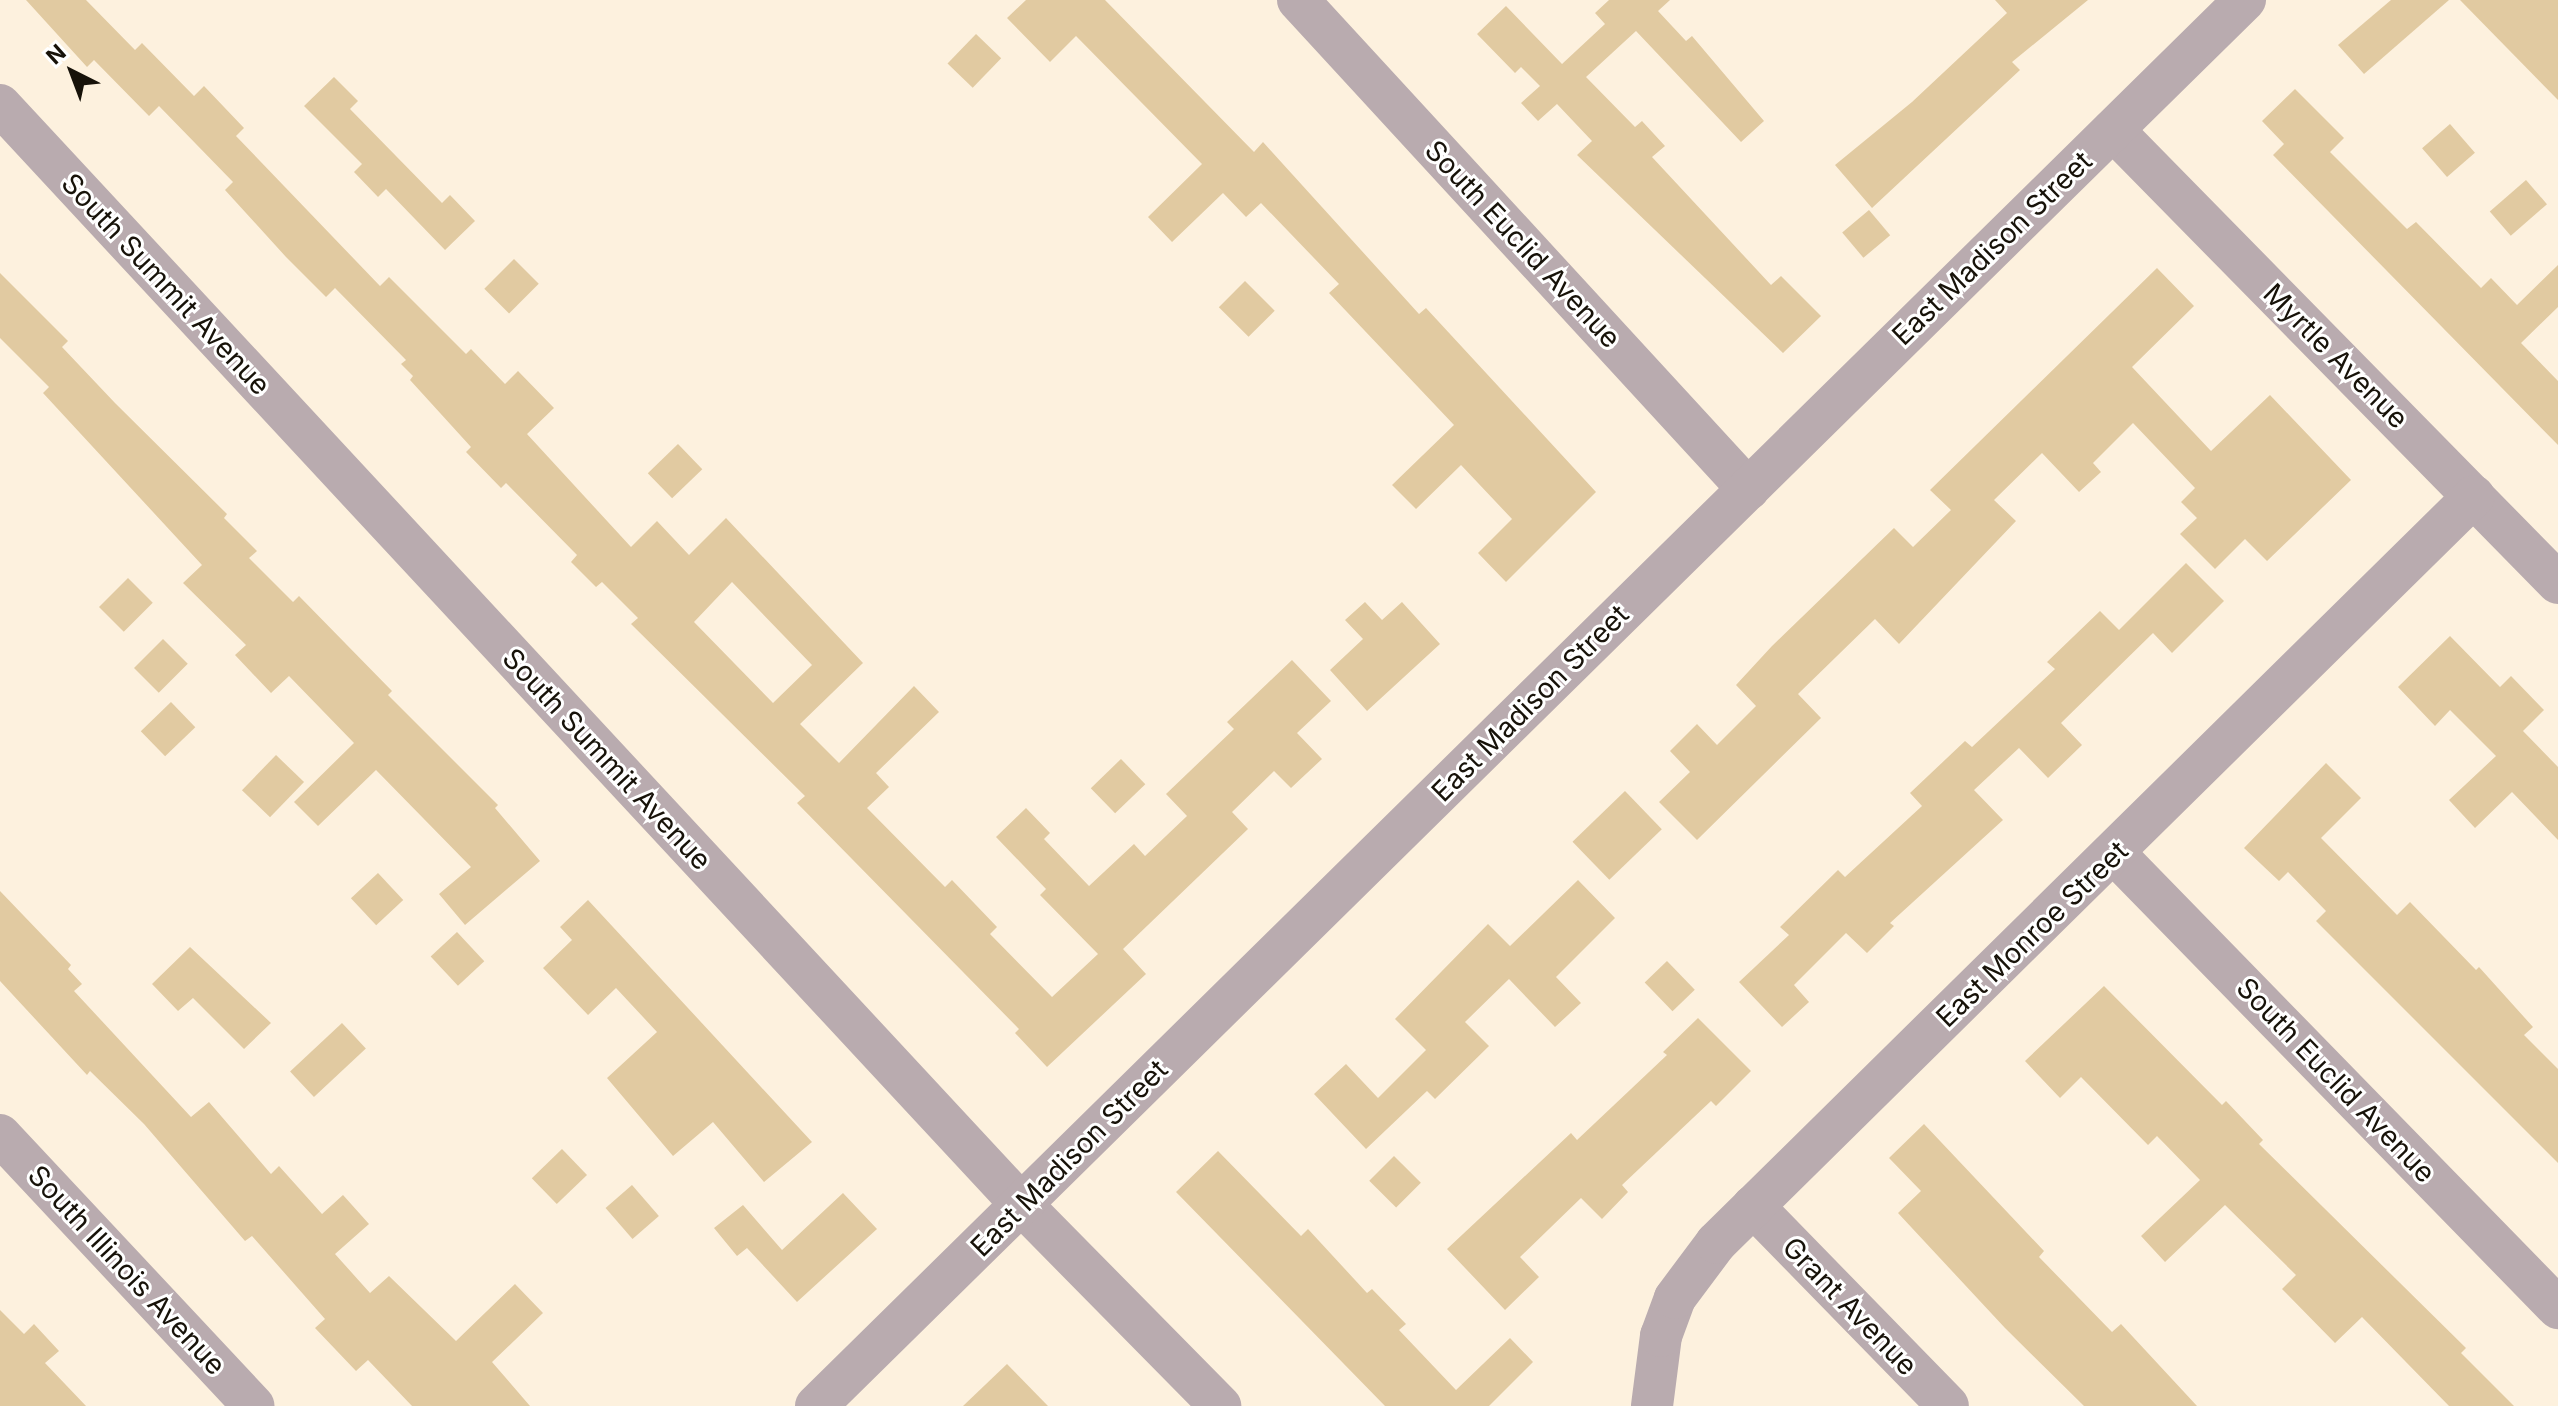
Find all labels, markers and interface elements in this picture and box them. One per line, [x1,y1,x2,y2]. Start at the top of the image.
north arrow [32,32,112,112]
text: N [41,39,71,69]
street label: South Euclid Avenue [1418,133,1628,355]
street label: East Madison Street [1885,144,2099,352]
street label: South Summit Avenue [55,166,277,402]
street label: Myrtle Avenue [2257,277,2415,435]
street label: East Madison Street [1425,598,1635,808]
street label: South Summit Avenue [496,641,718,877]
street label: East Monroe Street [1929,834,2135,1034]
street label: South Euclid Avenue [2230,971,2442,1189]
street label: East Madison Street [964,1053,1174,1263]
street label: South Illinois Avenue [21,1158,233,1382]
street label: Grant Avenue [1776,1230,1924,1382]

